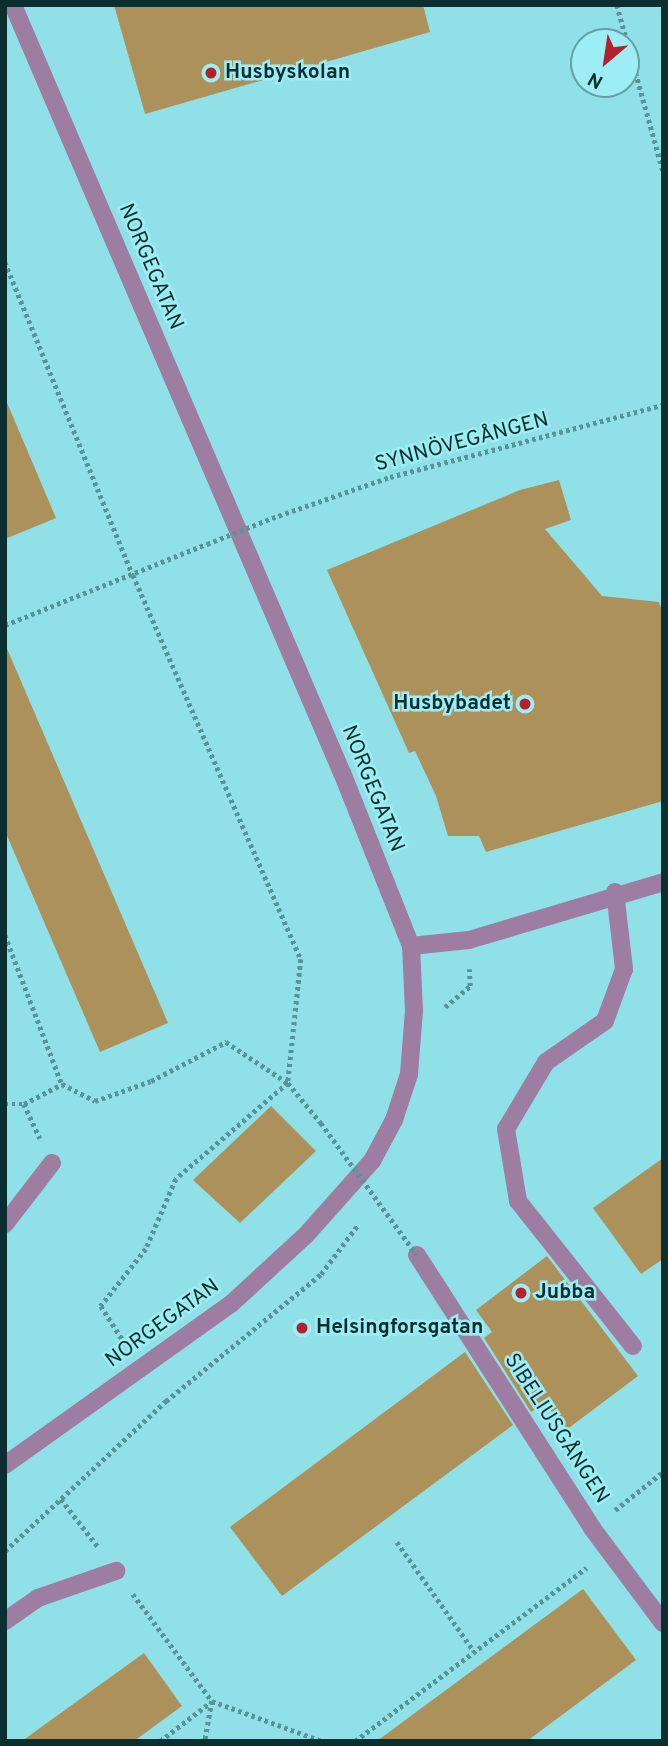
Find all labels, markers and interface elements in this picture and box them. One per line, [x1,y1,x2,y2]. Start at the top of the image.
north arrow [570,28,640,98]
place label: Husbyskolan [225,60,350,86]
marker: Husbyskolan [203,65,219,81]
text: N [584,66,608,93]
street label: NORGEGATAN [112,200,188,334]
street label: SYNNÖVEGÅNGEN [373,408,551,478]
place label: Husbybadet [393,691,511,717]
marker: Husbybadet [517,696,533,712]
street label: NORGEGATAN [335,722,409,856]
street label: NORGEGATAN [101,1274,225,1374]
place label: Jubba [535,1280,595,1306]
marker: Jubba [513,1285,529,1301]
place label: Helsingforsgatan [316,1315,483,1341]
marker: Helsingforsgatan [294,1320,310,1336]
street label: SIBELIUSGÅNGEN [498,1349,614,1509]

